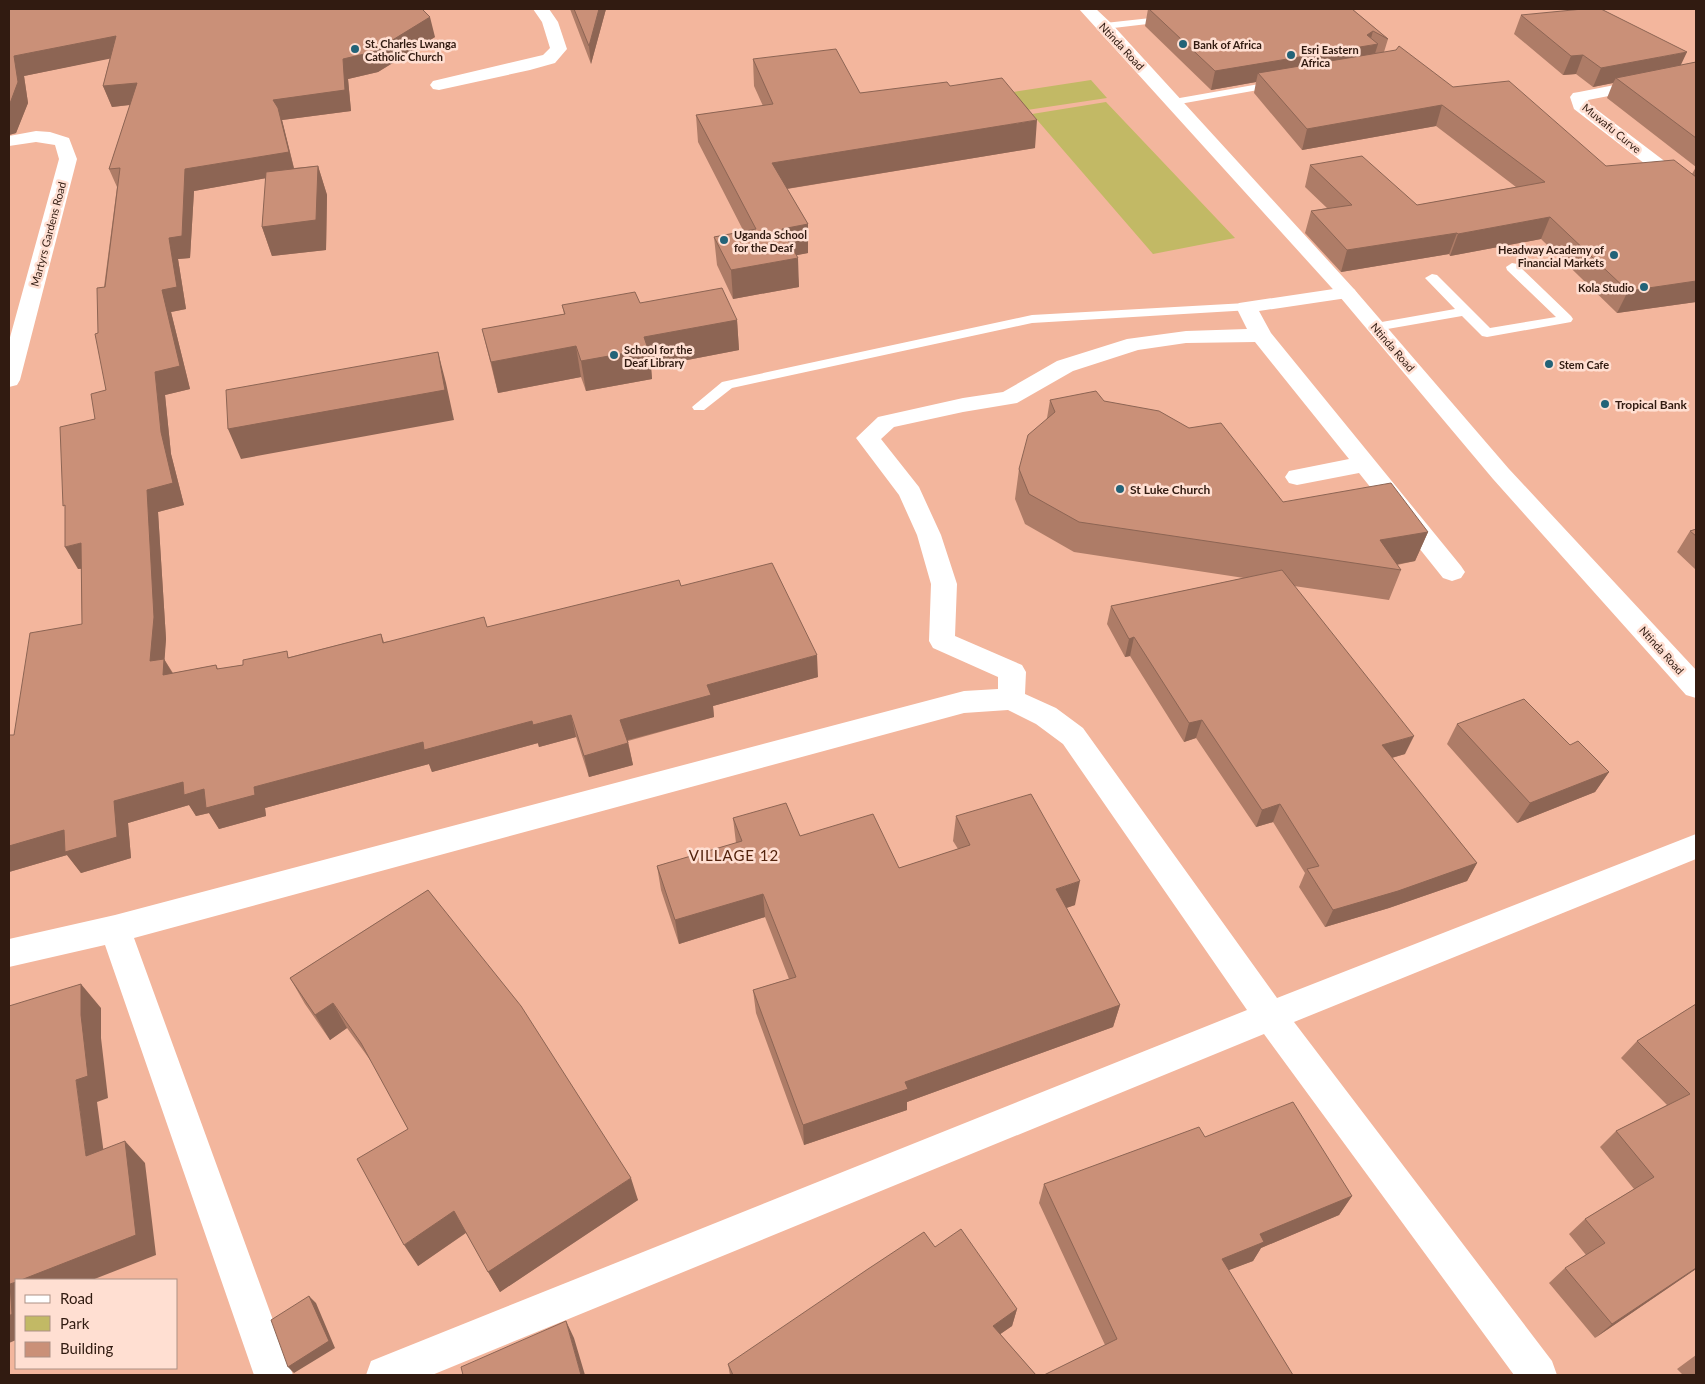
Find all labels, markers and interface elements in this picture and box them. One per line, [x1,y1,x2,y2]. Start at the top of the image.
street label: Ntinda Road [1097,20,1147,72]
place label: St. Charles Lwanga Catholic Church [365,37,456,63]
marker: Bank of Africa [1177,38,1189,50]
place label: Bank of Africa [1193,38,1262,51]
marker: St. Charles Lwanga Catholic Church [349,43,361,55]
place label: Esri Eastern Africa [1300,43,1359,69]
marker: Esri Eastern Africa [1285,49,1297,61]
street label: Muwafu Curve [1580,100,1644,156]
street label: Martyrs Gardens Road [28,180,68,288]
place label: Uganda School for the Deaf [734,228,807,254]
marker: Uganda School for the Deaf [718,234,730,246]
place label: Headway Academy of Financial Markets [1498,243,1604,269]
marker: Headway Academy of Financial Markets [1608,249,1620,261]
place label: Kola Studio [1578,281,1634,294]
marker: Kola Studio [1638,281,1650,293]
street label: Ntinda Road [1368,320,1418,374]
place label: School for the Deaf Library [624,343,693,369]
marker: School for the Deaf Library [608,349,620,361]
marker: Stem Cafe [1543,358,1555,370]
place label: Stem Cafe [1559,358,1609,371]
place label: Tropical Bank [1615,397,1687,412]
marker: Tropical Bank [1599,398,1611,410]
place label: St Luke Church [1130,482,1210,497]
marker: St Luke Church [1114,483,1126,495]
street label: Ntinda Road [1637,623,1687,677]
district label: VILLAGE 12 [689,846,779,864]
legend [15,1279,178,1369]
text: Road [60,1289,93,1307]
text: Park [60,1314,90,1332]
text: Building [60,1339,113,1357]

